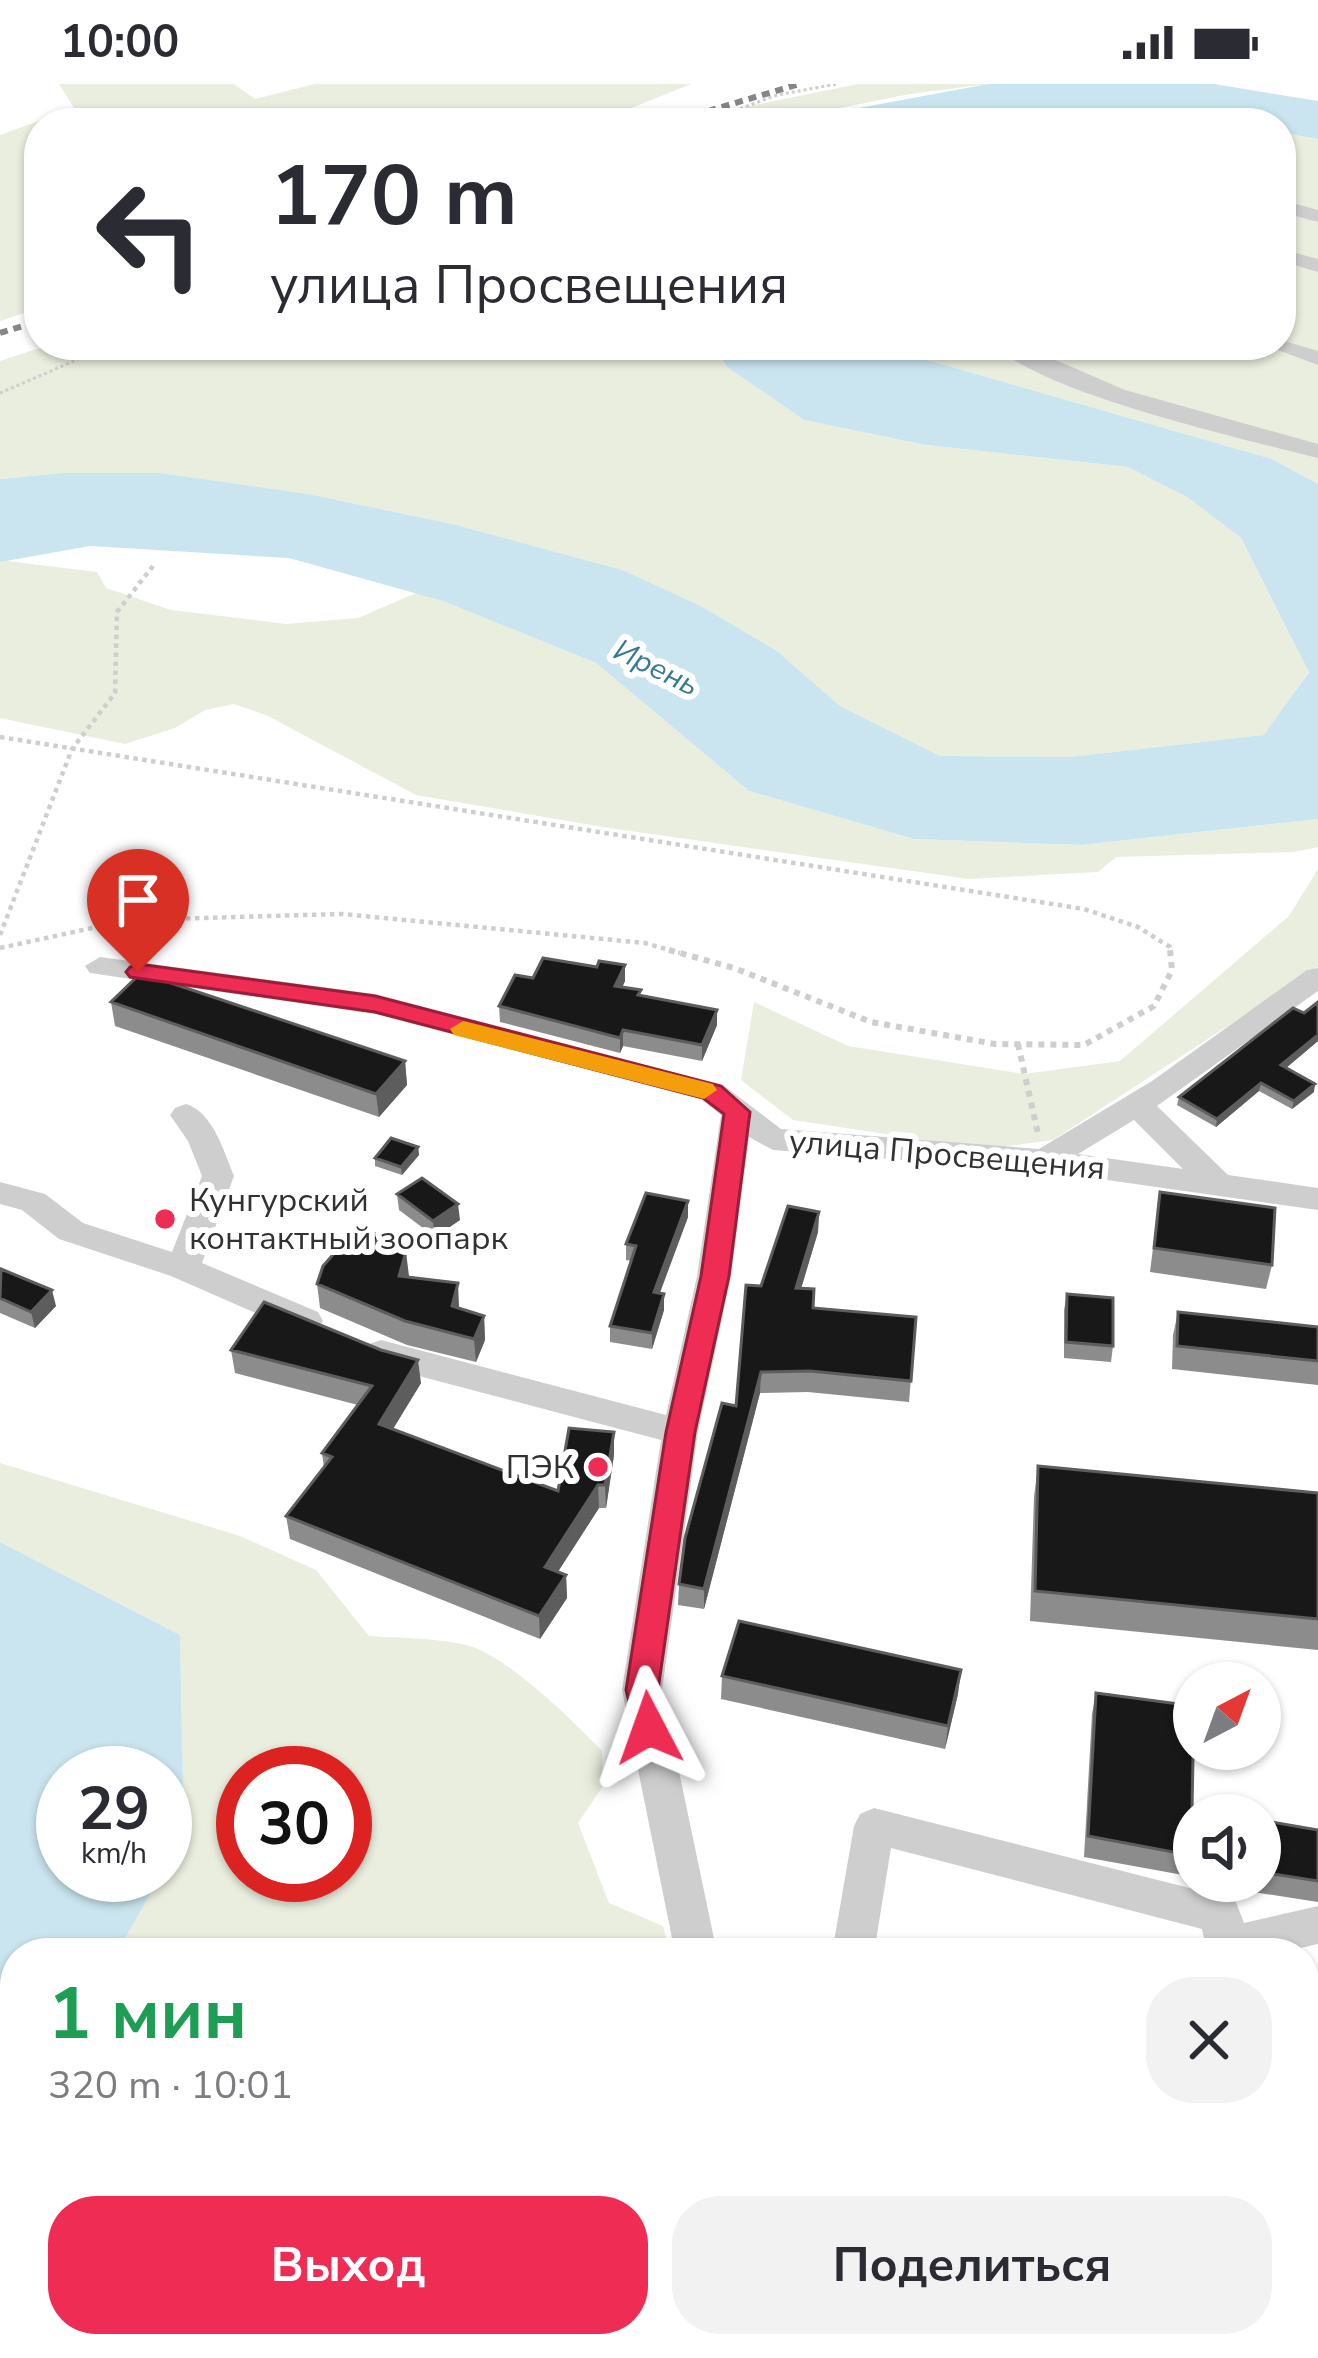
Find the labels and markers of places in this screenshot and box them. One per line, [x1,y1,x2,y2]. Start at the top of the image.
pin [87,849,189,972]
place label: Кунгурский контактный зоопарк [189,1178,508,1261]
marker: Кунгурский контактный зоопарк [152,1206,178,1232]
place label: ПЭК [506,1445,574,1490]
marker: ПЭК [585,1454,611,1480]

